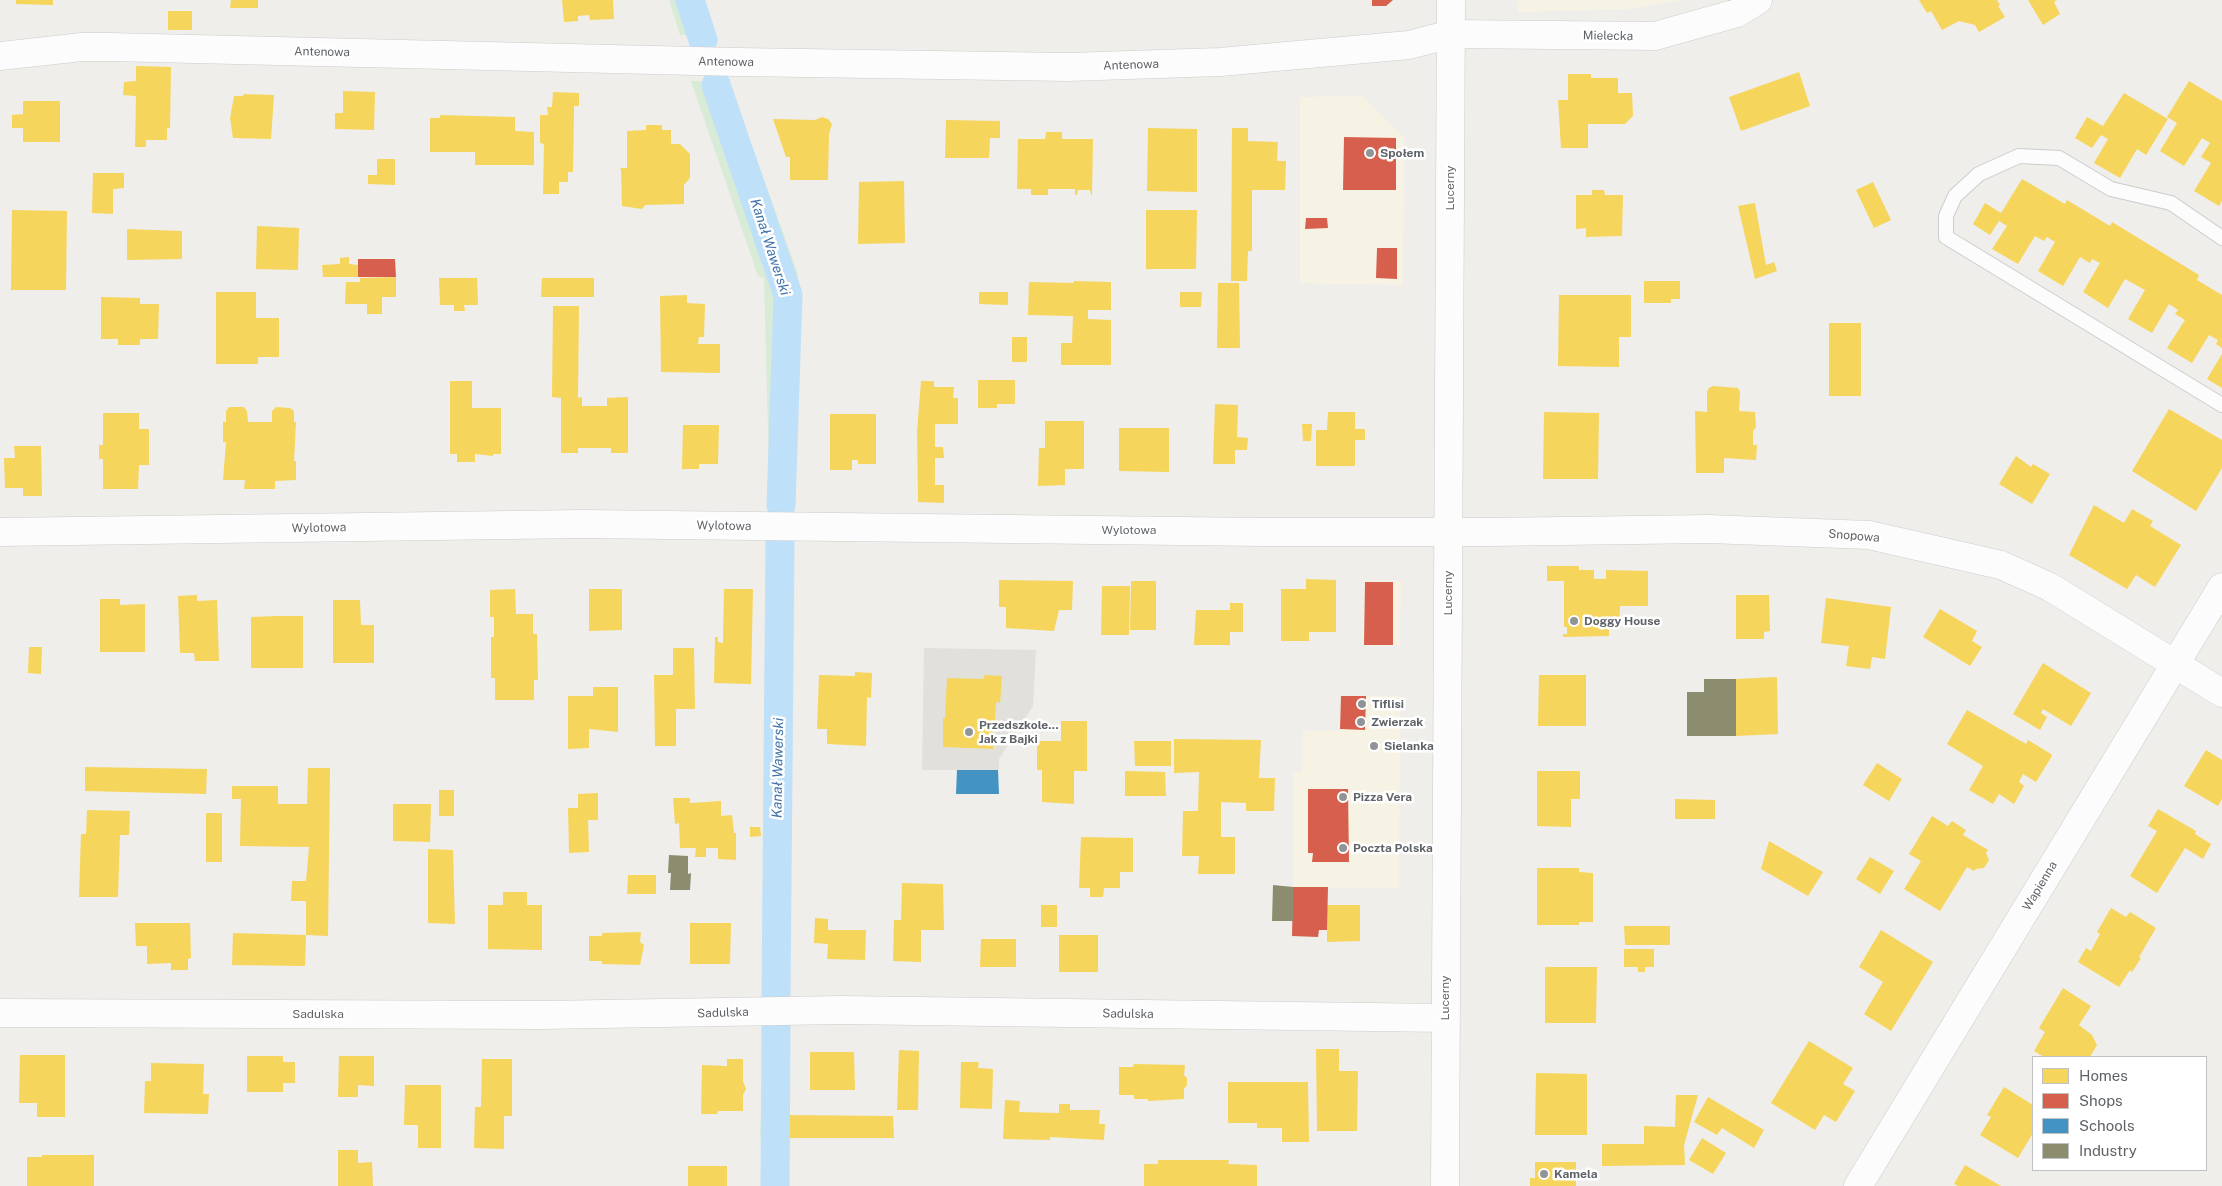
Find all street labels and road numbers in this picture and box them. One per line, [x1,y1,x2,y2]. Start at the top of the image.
street label: Mielecka [1583,28,1633,44]
street label: Antenowa [294,44,350,60]
street label: Antenowa [698,54,754,70]
street label: Antenowa [1103,57,1159,73]
street label: Lucerny [1443,165,1457,211]
street label: Wylotowa [696,518,752,534]
street label: Wylotowa [291,520,347,536]
street label: Wylotowa [1102,523,1156,537]
street label: Snopowa [1828,527,1880,545]
street label: Lucerny [1441,570,1455,616]
street label: Wapienna [2020,859,2060,913]
street label: Lucerny [1438,975,1452,1021]
street label: Sadulska [697,1005,749,1021]
street label: Sadulska [1102,1006,1154,1022]
street label: Sadulska [292,1007,344,1021]

